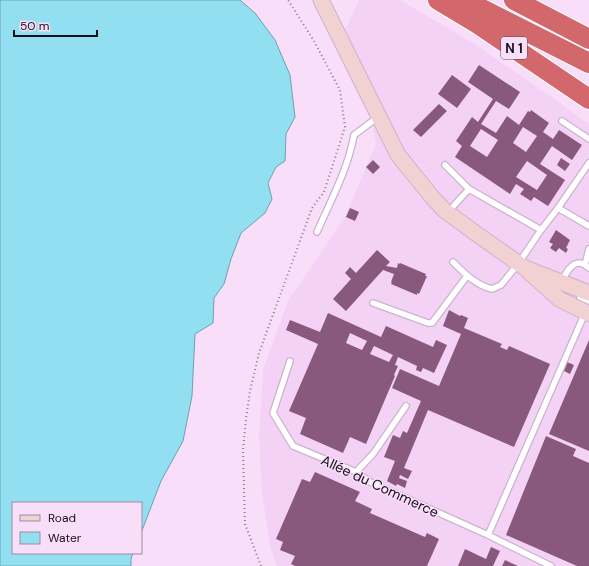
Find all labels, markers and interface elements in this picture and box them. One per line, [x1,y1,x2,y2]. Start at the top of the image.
scale bar [14,12,97,38]
text: 50 m [20,18,49,34]
road number: N 1 [501,37,527,59]
street label: Allée du Commerce [318,451,442,521]
legend [12,502,142,554]
text: Road [48,510,76,526]
text: Water [48,530,82,546]

